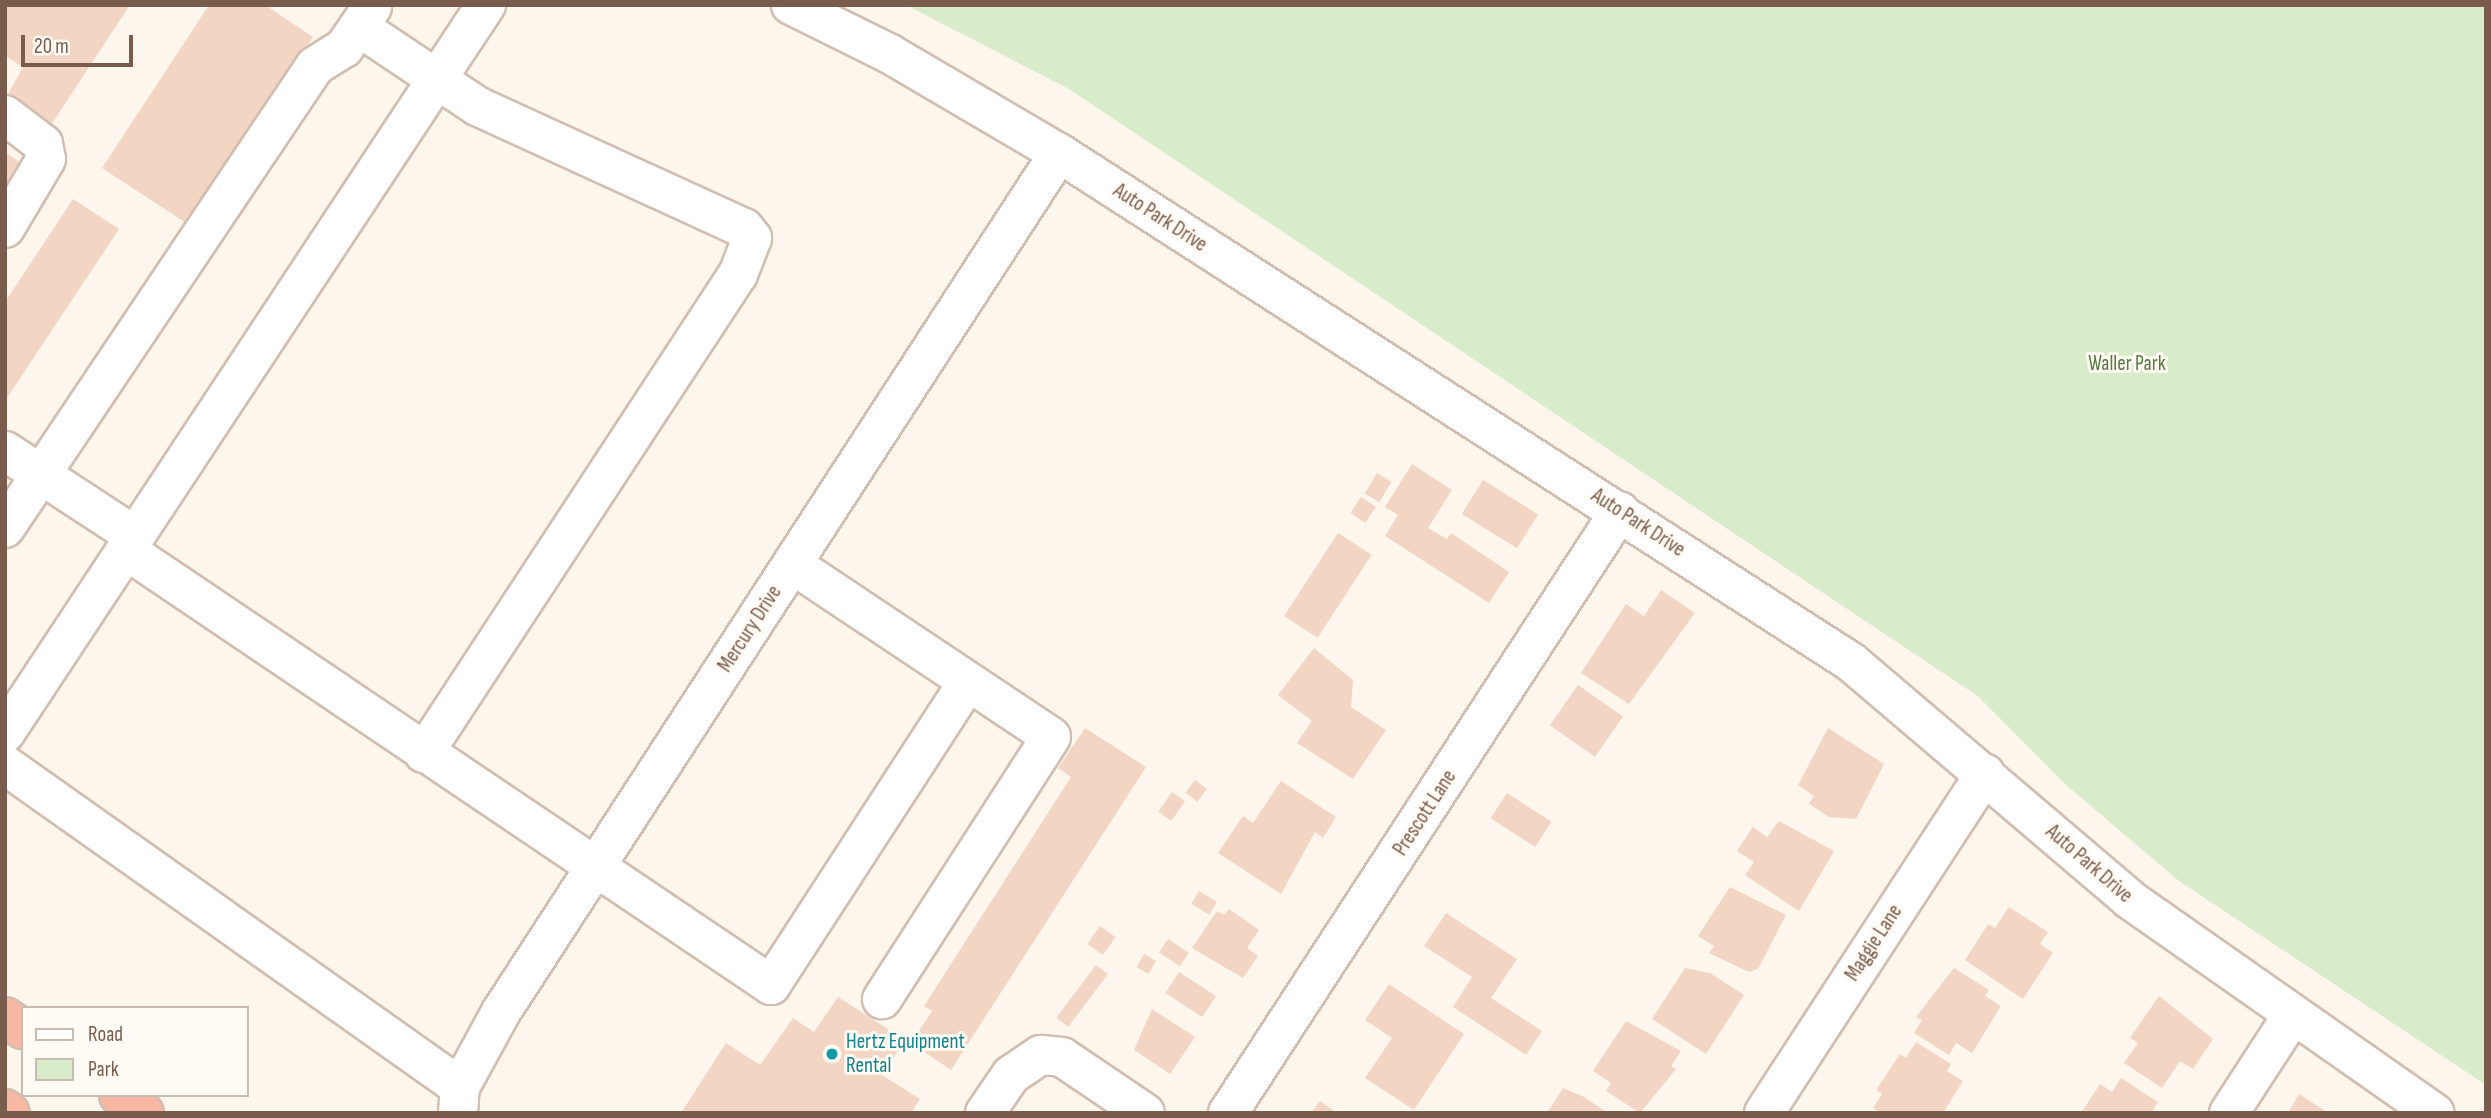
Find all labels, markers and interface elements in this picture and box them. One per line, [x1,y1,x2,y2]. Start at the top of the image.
scale bar [24,21,136,65]
text: 20 m [34,34,69,59]
street label: Auto Park Drive [1108,178,1212,258]
park label: Waller Park [2088,351,2166,377]
street label: Auto Park Drive [1586,483,1690,563]
street label: Mercury Drive [713,581,787,677]
street label: Prescott Lane [1388,765,1462,861]
street label: Auto Park Drive [2040,819,2138,909]
street label: Maggie Lane [1840,900,1908,986]
legend [21,1006,248,1097]
text: Road [88,1022,123,1047]
place label: Hertz Equipment Rental [846,1029,965,1079]
marker: Hertz Equipment Rental [824,1046,840,1062]
text: Park [88,1057,119,1082]

